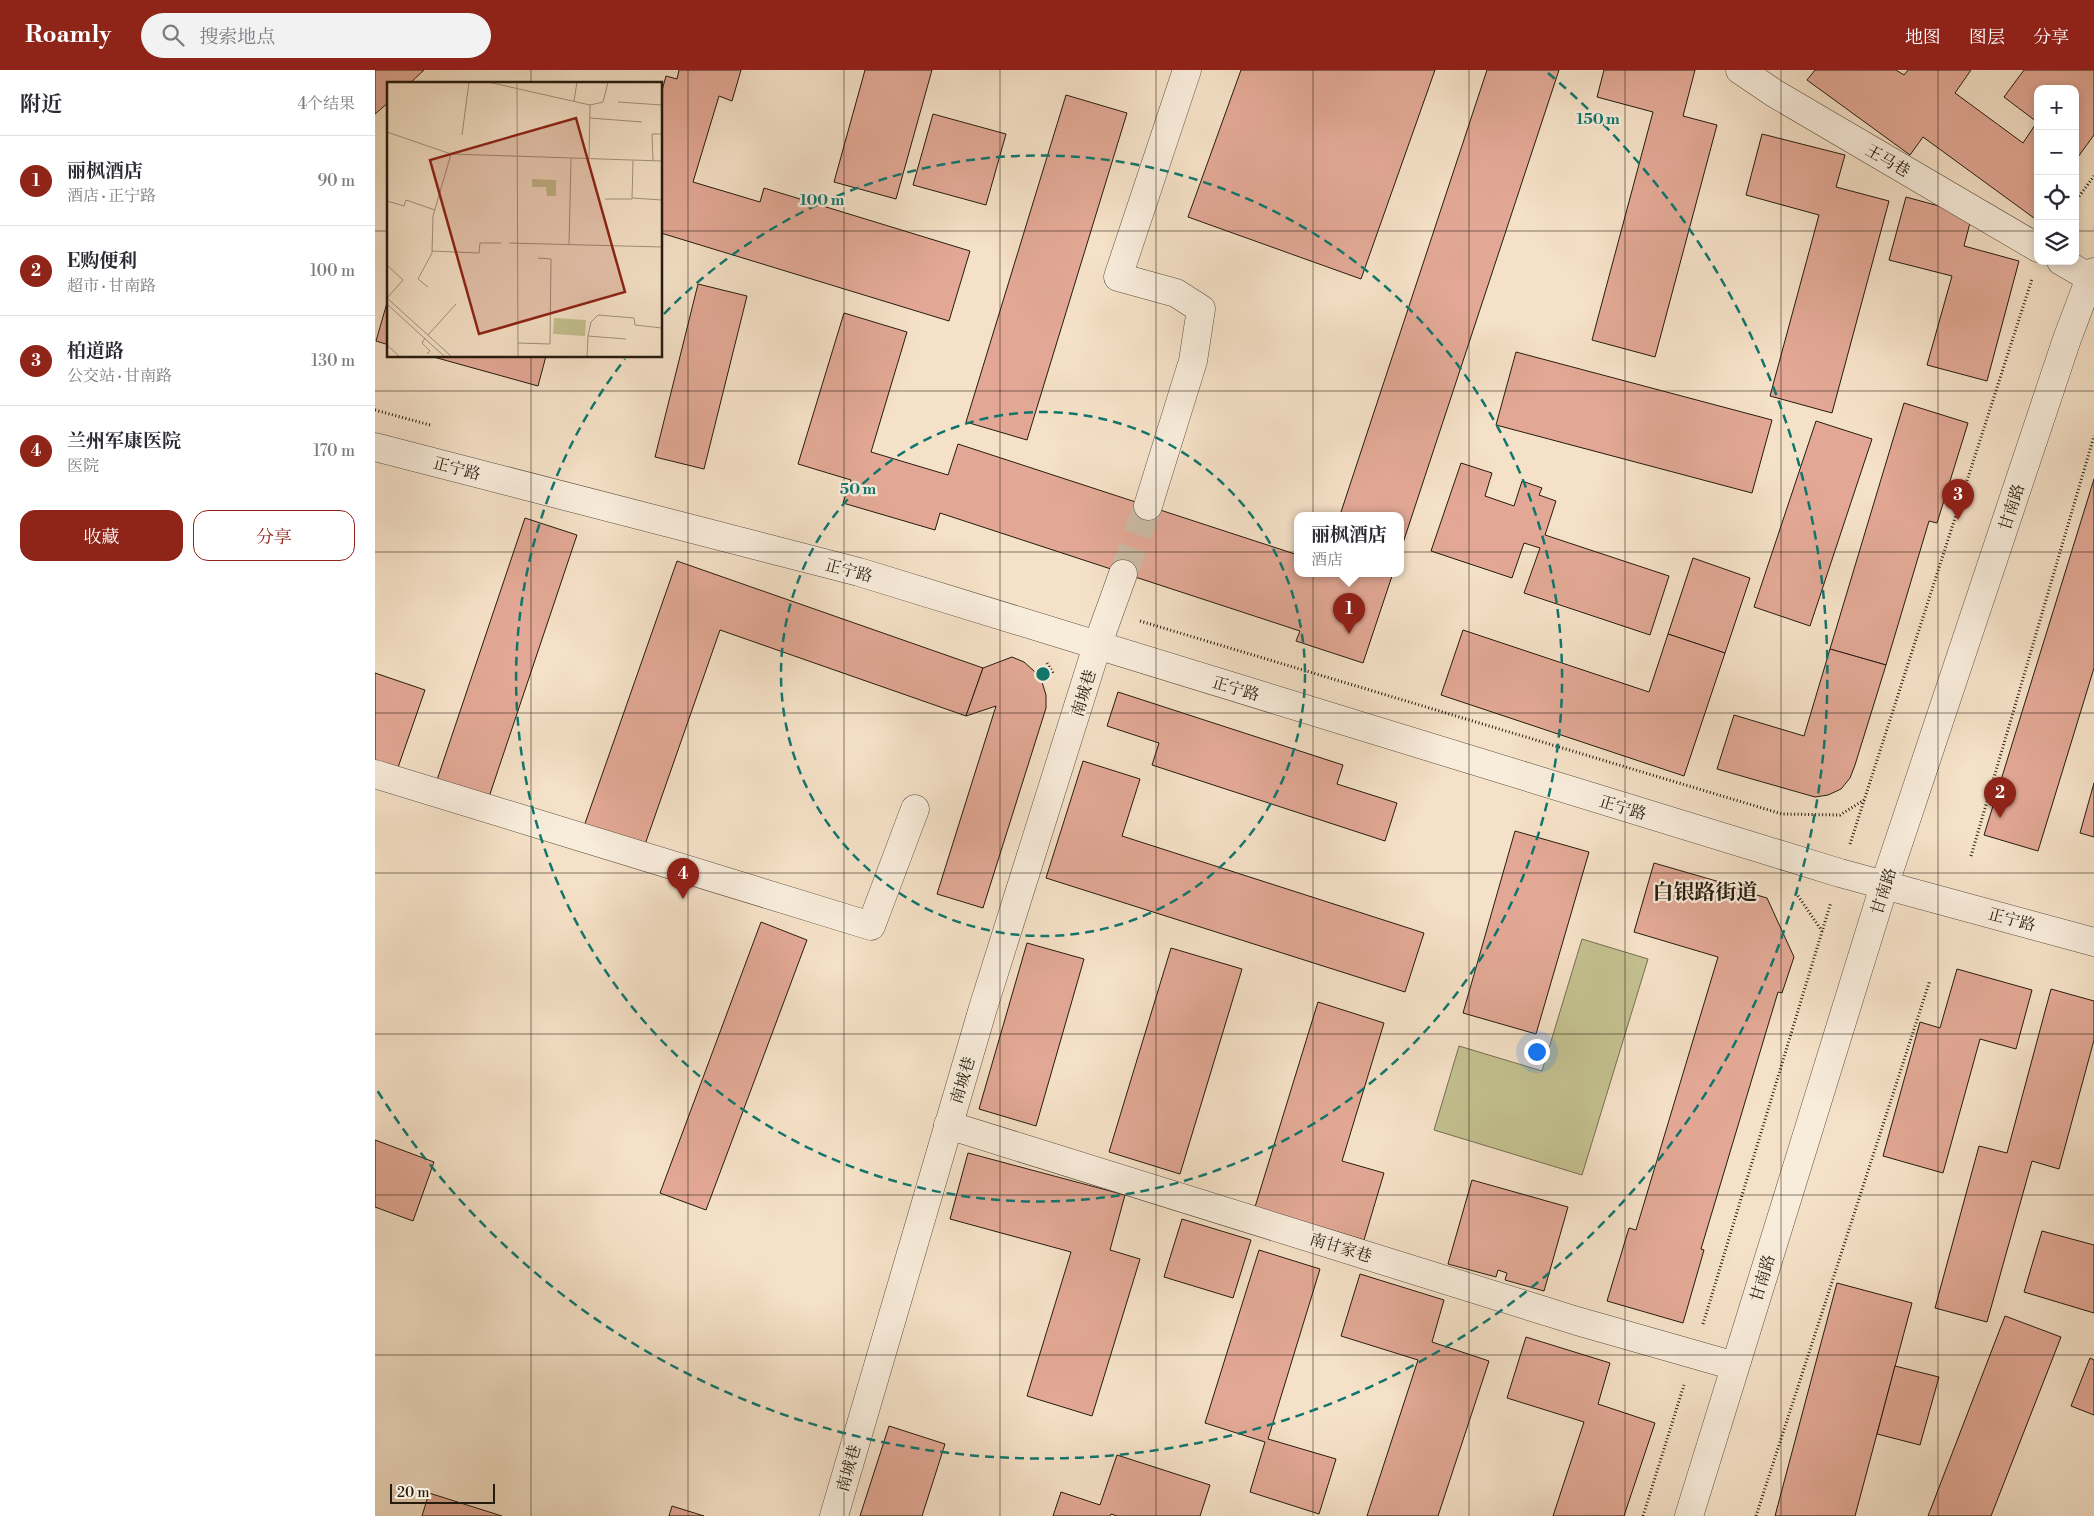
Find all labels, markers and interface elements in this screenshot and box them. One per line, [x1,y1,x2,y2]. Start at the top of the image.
search box [141,13,491,58]
text: Roamly [25,20,111,50]
icon: search [159,21,187,49]
text: 搜索地点 [199,25,275,49]
text: 地图 [1905,26,1941,49]
text: 图层 [1969,26,2005,49]
text: 分享 [2033,26,2069,49]
inset map [387,82,663,358]
map controls [2034,85,2079,265]
button: + [2034,85,2079,130]
text: 附近 [20,92,62,118]
text: 4个结果 [297,94,355,114]
text: 150 m [1576,110,1620,129]
button: − [2034,130,2079,175]
street label: 王马巷 [1862,140,1913,182]
text: 丽枫酒店 [67,159,143,183]
text: 1 [32,171,40,191]
text: 90 m [317,171,355,191]
button: locate [2034,175,2079,220]
text: 酒店 · 正宁路 [67,186,156,206]
text: 100 m [800,191,845,210]
button: layers [2034,220,2079,265]
text: E购便利 [67,249,137,273]
text: 2 [31,261,41,281]
text: 100 m [310,261,355,281]
text: 超市 · 甘南路 [67,276,156,296]
text: 柏道路 [67,339,124,363]
text: 3 [31,351,41,371]
text: 130 m [311,351,355,371]
text: 公交站 · 甘南路 [67,366,172,386]
text: 兰州军康医院 [67,429,181,453]
text: 4 [31,441,41,461]
text: 170 m [313,441,355,461]
street label: 正宁路 [431,453,483,485]
text: 医院 [67,456,99,476]
pin: 3 [1942,479,1974,520]
text: 50 m [840,480,876,499]
street label: 甘南路 [1995,481,2029,533]
button: 收藏 [20,510,183,561]
button: 分享 [193,510,355,561]
popup [1294,512,1404,577]
text: 丽枫酒店 [1311,523,1387,547]
text: 酒店 [1311,550,1343,570]
street label: 正宁路 [823,555,875,587]
pin: 1 [1333,593,1365,634]
centre of rings [1034,665,1052,683]
street label: 南城巷 [1067,667,1101,719]
street label: 正宁路 [1210,672,1262,706]
pin: 2 [1984,777,2016,818]
street label: 正宁路 [1597,791,1649,825]
pin: 4 [667,858,699,899]
street label: 甘南路 [1867,865,1901,917]
district label: 白银路街道 [1653,880,1758,906]
street label: 正宁路 [1986,904,2038,936]
your location [1524,1039,1550,1065]
street label: 南城巷 [946,1054,980,1106]
street label: 南甘家巷 [1307,1229,1374,1267]
street label: 甘南路 [1746,1252,1780,1304]
street label: 南城巷 [833,1442,865,1494]
scale bar [390,1481,495,1504]
text: 20 m [397,1484,429,1502]

